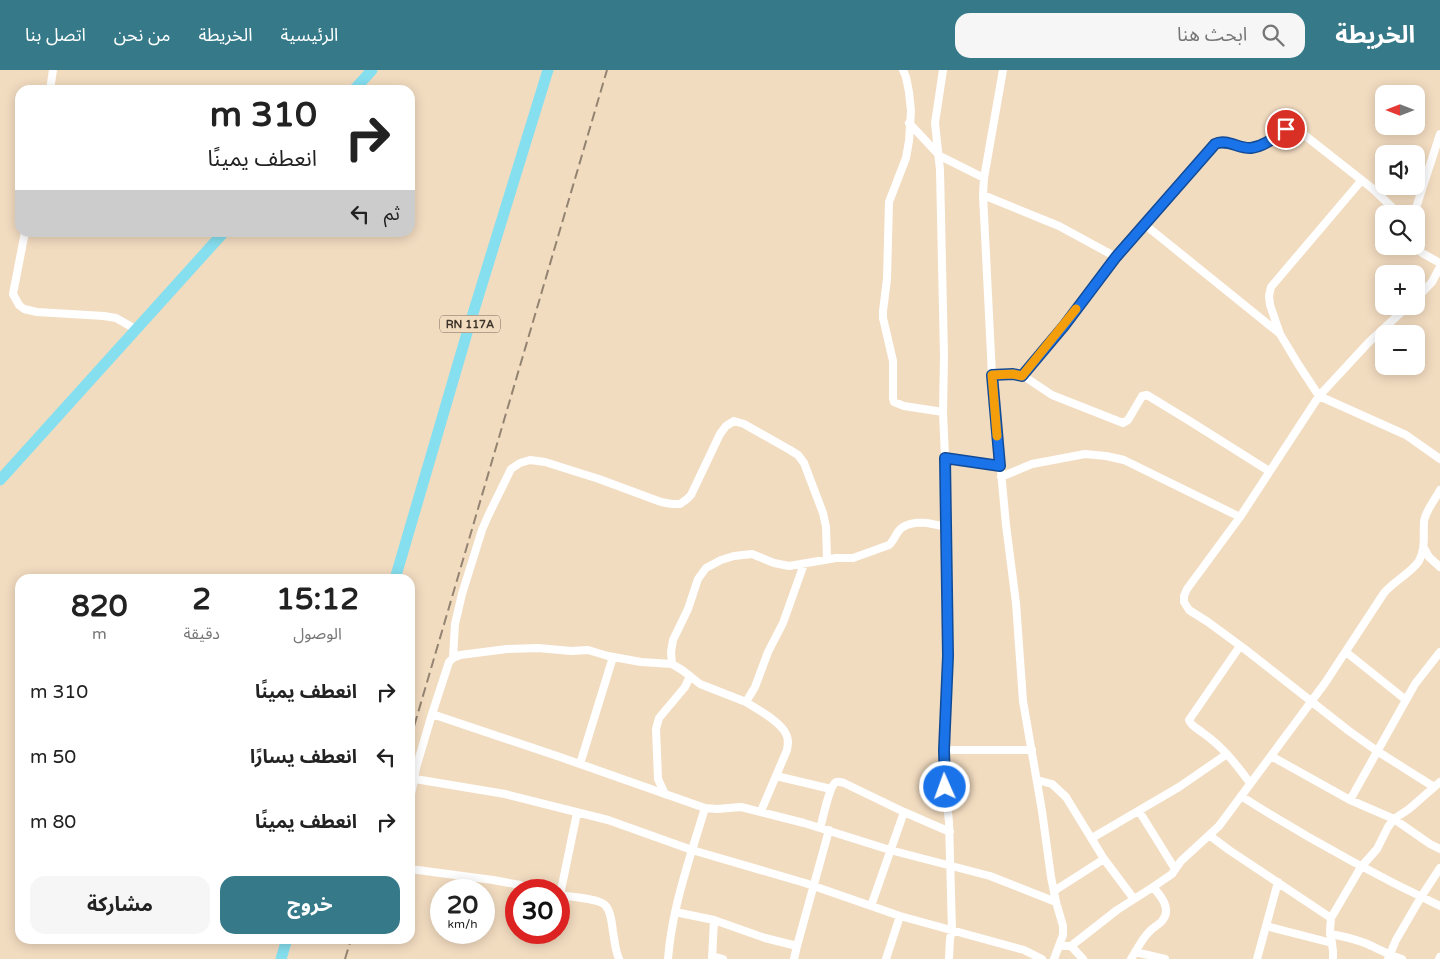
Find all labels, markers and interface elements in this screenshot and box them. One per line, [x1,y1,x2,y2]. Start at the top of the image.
search box [955,13,1305,58]
icon: search [1259,21,1287,49]
text: الخريطة [1335,21,1415,50]
text: اتصل بنا [25,24,86,46]
text: من نحن [114,24,171,46]
text: الخريطة [199,24,252,46]
text: الرئيسية [280,24,338,46]
text: ابحث هنا [1177,24,1247,46]
north arrow [1375,85,1425,135]
map controls [1375,85,1425,375]
text: 310 m [210,94,317,136]
icon: right [335,105,400,170]
pin [1265,108,1307,150]
icon: arrive [1272,115,1300,143]
button: sound [1375,145,1425,195]
text: انعطف يمينًا [207,146,317,172]
icon: left [346,200,374,228]
text: ثم [384,203,400,225]
button: search [1375,205,1425,255]
button: + [1375,265,1425,315]
road number: RN 117A [440,315,500,332]
button: − [1375,325,1425,375]
text: 2 [192,581,211,618]
text: 15:12 [276,581,359,618]
text: 820 [71,588,128,625]
text: m [92,624,107,644]
text: دقيقة [183,624,220,644]
text: الوصول [293,624,342,644]
icon: right [372,678,400,706]
text: 310 m [30,681,88,703]
text: انعطف يمينًا [255,681,357,703]
icon: left [372,743,400,771]
text: 50 m [30,746,76,768]
text: انعطف يسارًا [250,746,357,768]
position arrow [918,760,970,812]
icon: right [372,808,400,836]
text: 80 m [30,811,76,833]
text: انعطف يمينًا [255,811,357,833]
button: مشاركة [30,876,210,934]
button: خروج [220,876,400,934]
speed limit sign: 30 [505,879,570,944]
text: 20 [447,890,478,920]
text: km/h [447,917,478,931]

